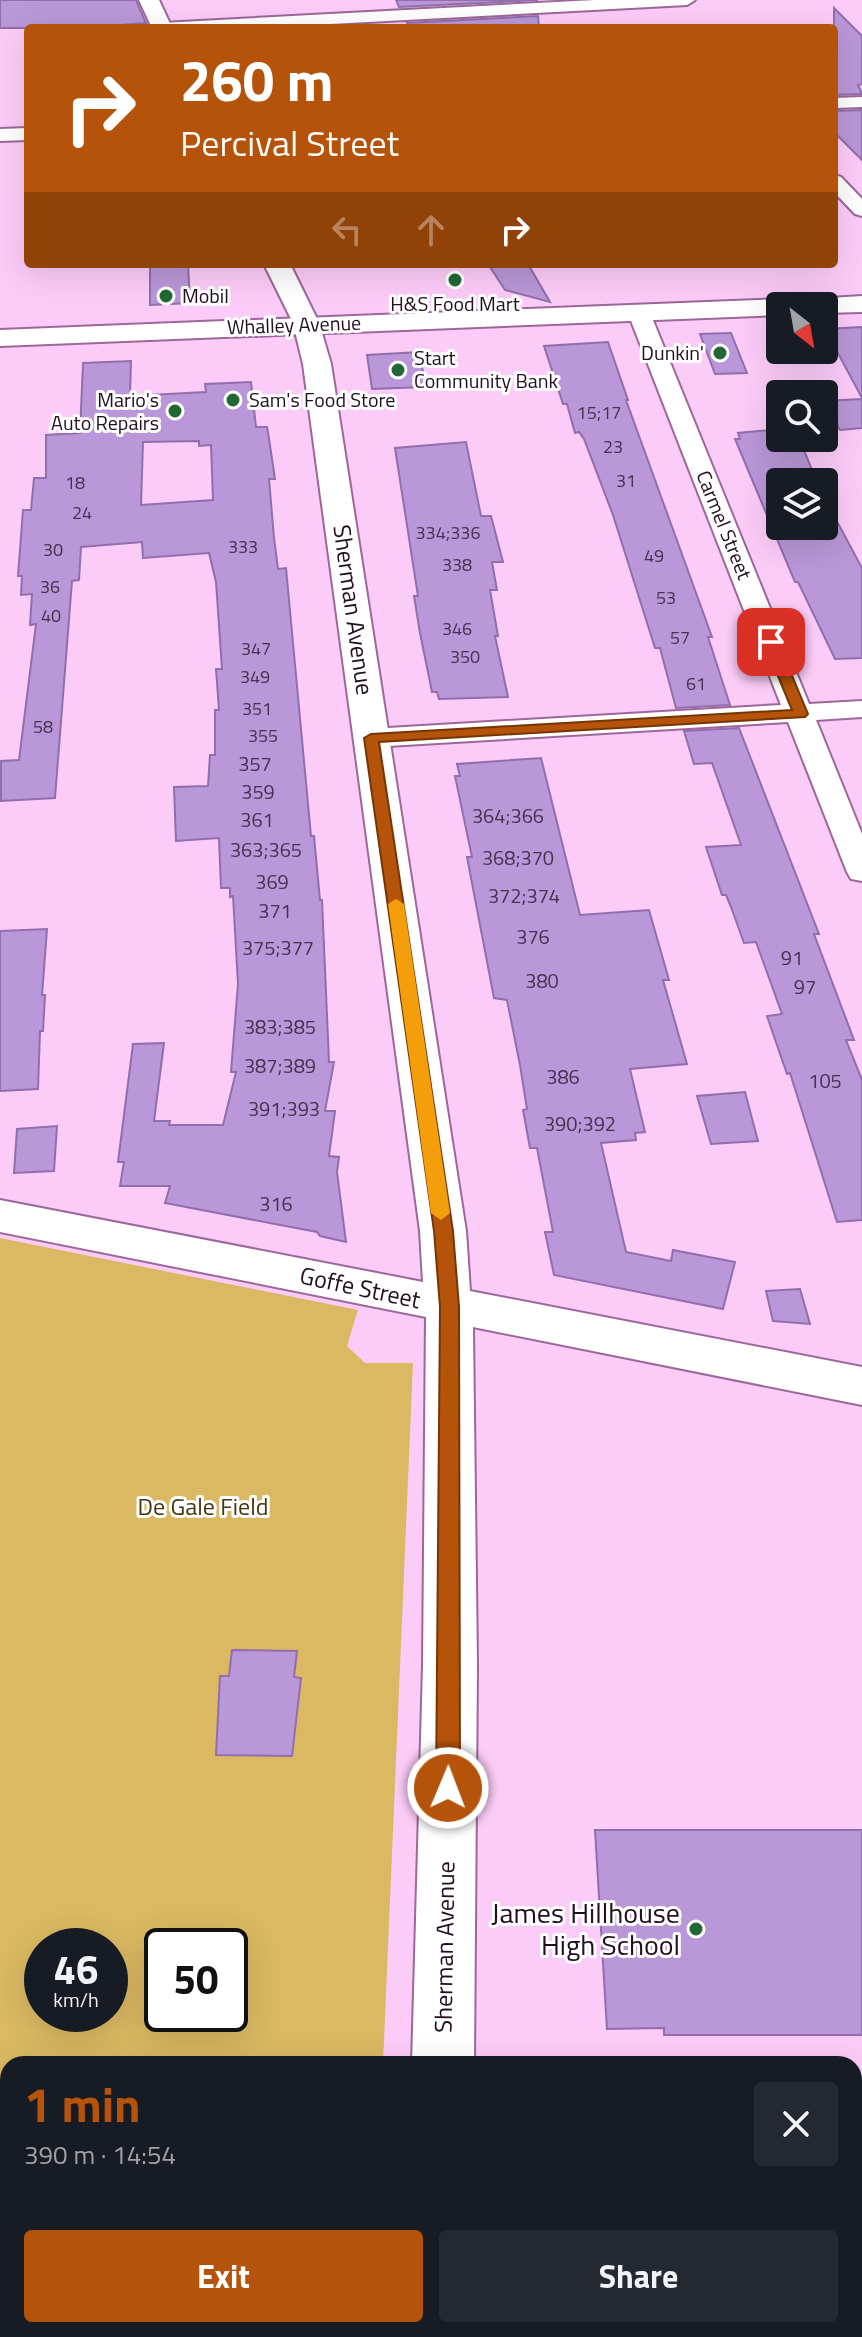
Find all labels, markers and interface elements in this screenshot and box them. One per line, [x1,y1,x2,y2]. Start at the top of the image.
text: 260 m [180,38,333,123]
icon: right [48,56,152,160]
text: Percival Street [180,115,399,170]
icon: left [325,208,369,252]
icon: ahead [409,208,453,252]
icon: right [493,208,537,252]
marker: H&S Food Mart [446,271,464,289]
place label: Mobil [182,280,229,311]
marker: Mobil [157,287,175,305]
place label: H&S Food Mart [390,288,520,319]
north arrow [766,292,838,364]
map controls [766,292,838,540]
street label: Whalley Avenue [226,307,362,342]
place label: Dunkin' [641,337,704,368]
place label: Start Community Bank [414,342,559,396]
marker: Dunkin' [711,344,729,362]
marker: Start Community Bank [389,361,407,379]
button: search [766,380,838,452]
place label: Mario's Auto Repairs [51,384,159,438]
place label: Sam's Food Store [249,384,395,415]
marker: Sam's Food Store [224,391,242,409]
house number: 15;17 [577,399,621,426]
marker: Mario's Auto Repairs [166,402,184,420]
house number: 23 [603,433,623,460]
street label: Carmel Street [689,466,760,584]
house number: 31 [616,467,636,494]
button: layers [766,468,838,540]
house number: 18 [65,469,85,496]
house number: 24 [72,499,92,526]
house number: 334;336 [416,519,480,546]
street label: Sherman Avenue [324,522,384,697]
house number: 333 [228,533,258,560]
house number: 30 [43,536,63,563]
house number: 49 [644,542,664,569]
house number: 338 [442,551,472,578]
house number: 36 [40,573,60,600]
house number: 53 [656,584,676,611]
house number: 40 [41,602,61,629]
pin [737,608,805,676]
house number: 346 [442,615,472,642]
icon: arrive [749,620,793,664]
house number: 57 [670,624,690,651]
house number: 347 [241,635,271,662]
house number: 350 [450,643,480,670]
house number: 349 [240,663,270,690]
house number: 61 [686,670,706,697]
house number: 351 [242,695,272,722]
house number: 58 [33,713,53,740]
house number: 355 [248,722,278,749]
house number: 357 [238,748,272,779]
house number: 359 [241,776,275,807]
house number: 364;366 [472,800,544,831]
house number: 361 [240,804,274,835]
house number: 363;365 [230,834,302,865]
house number: 368;370 [482,842,554,873]
house number: 369 [255,866,289,897]
house number: 372;374 [488,880,560,911]
house number: 371 [258,895,292,926]
house number: 376 [516,921,550,952]
house number: 375;377 [242,932,314,963]
house number: 91 [781,942,803,973]
house number: 380 [525,965,559,996]
house number: 97 [794,971,816,1002]
house number: 383;385 [244,1011,316,1042]
house number: 387;389 [244,1050,316,1081]
house number: 386 [546,1061,580,1092]
house number: 105 [808,1065,842,1096]
house number: 391;393 [248,1093,320,1124]
house number: 390;392 [544,1108,616,1139]
house number: 316 [259,1188,293,1219]
street label: Goffe Street [297,1257,424,1317]
park label: De Gale Field [138,1488,268,1524]
position arrow [406,1746,490,1830]
street label: Sherman Avenue [425,1861,463,2033]
place label: James Hillhouse High School [491,1891,680,1966]
marker: James Hillhouse High School [687,1920,705,1938]
speed limit sign: 50 [144,1928,248,2032]
text: 46 [54,1939,98,2000]
text: km/h [53,1984,99,2015]
text: 1 min [24,2068,141,2141]
button: close [754,2082,838,2166]
text: 390 m · 14:54 [24,2135,176,2174]
button: Exit [24,2230,423,2322]
button: Share [439,2230,838,2322]

